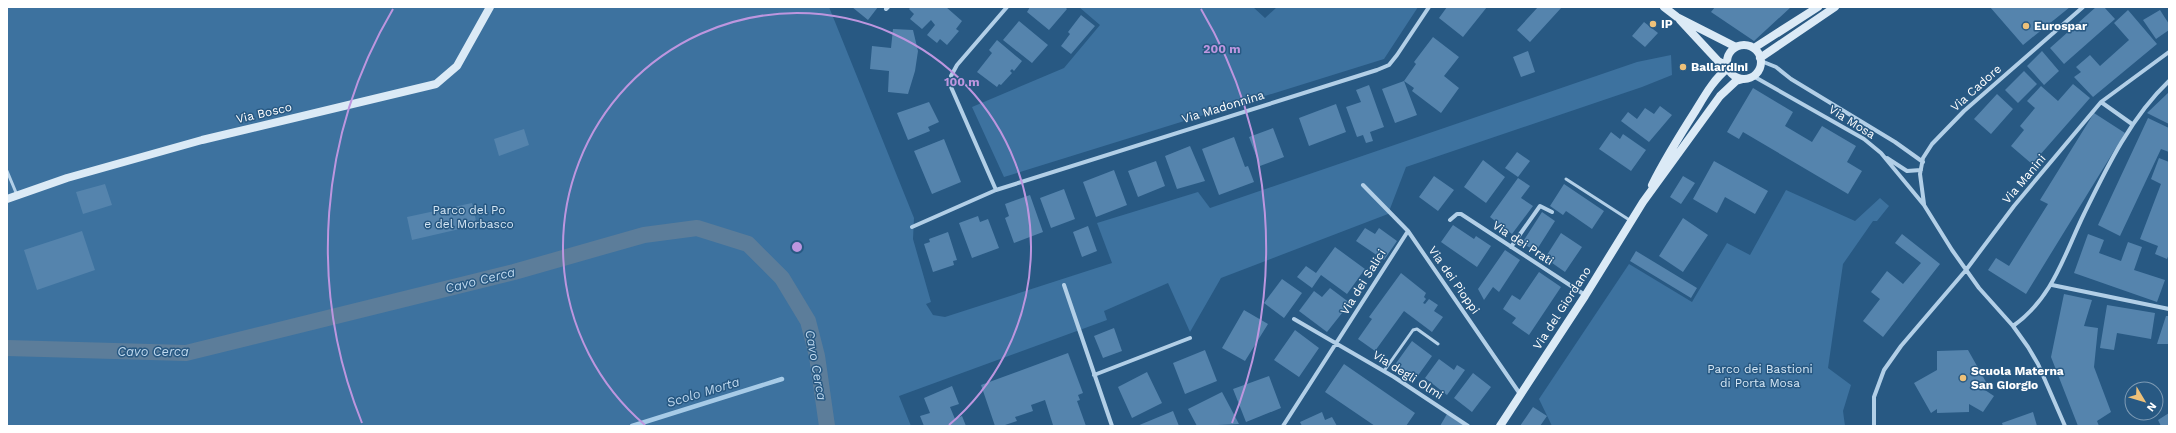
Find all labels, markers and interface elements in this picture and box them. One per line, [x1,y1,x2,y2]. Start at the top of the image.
place label: IP [1661,17,1673,31]
marker: IP [1648,19,1658,29]
place label: Eurospar [2034,19,2088,33]
marker: Eurospar [2021,21,2031,31]
text: 200 m [1203,42,1241,56]
place label: Ballardini [1691,60,1748,74]
marker: Ballardini [1678,62,1688,72]
street label: Via Cadore [1948,62,2004,114]
text: 100 m [944,75,980,89]
street label: Via Madonnina [1180,88,1266,126]
street label: Via Bosco [235,100,293,126]
street label: Via Mosa [1826,102,1878,142]
street label: Via Manini [1999,152,2049,206]
park label: Parco del Po e del Morbasco [424,203,514,231]
street label: Via dei Prati [1490,218,1556,268]
centre of rings [790,240,804,254]
street label: Via dei Pioppi [1426,244,1482,316]
street label: Via dei Salici [1337,247,1389,317]
water label: Cavo Cerca [444,264,516,296]
street label: Via del Giordano [1530,264,1594,352]
water label: Cavo Cerca [802,329,830,401]
water label: Cavo Cerca [117,344,189,359]
street label: Via degli Olmi [1370,348,1446,402]
park label: Parco dei Bastioni di Porta Mosa [1707,362,1813,390]
place label: Scuola Materna San Giorgio [1971,364,2064,392]
marker: Scuola Materna San Giorgio [1958,373,1968,383]
water label: Scolo Morta [665,374,741,410]
north arrow [2124,381,2164,421]
text: N [2144,400,2159,414]

